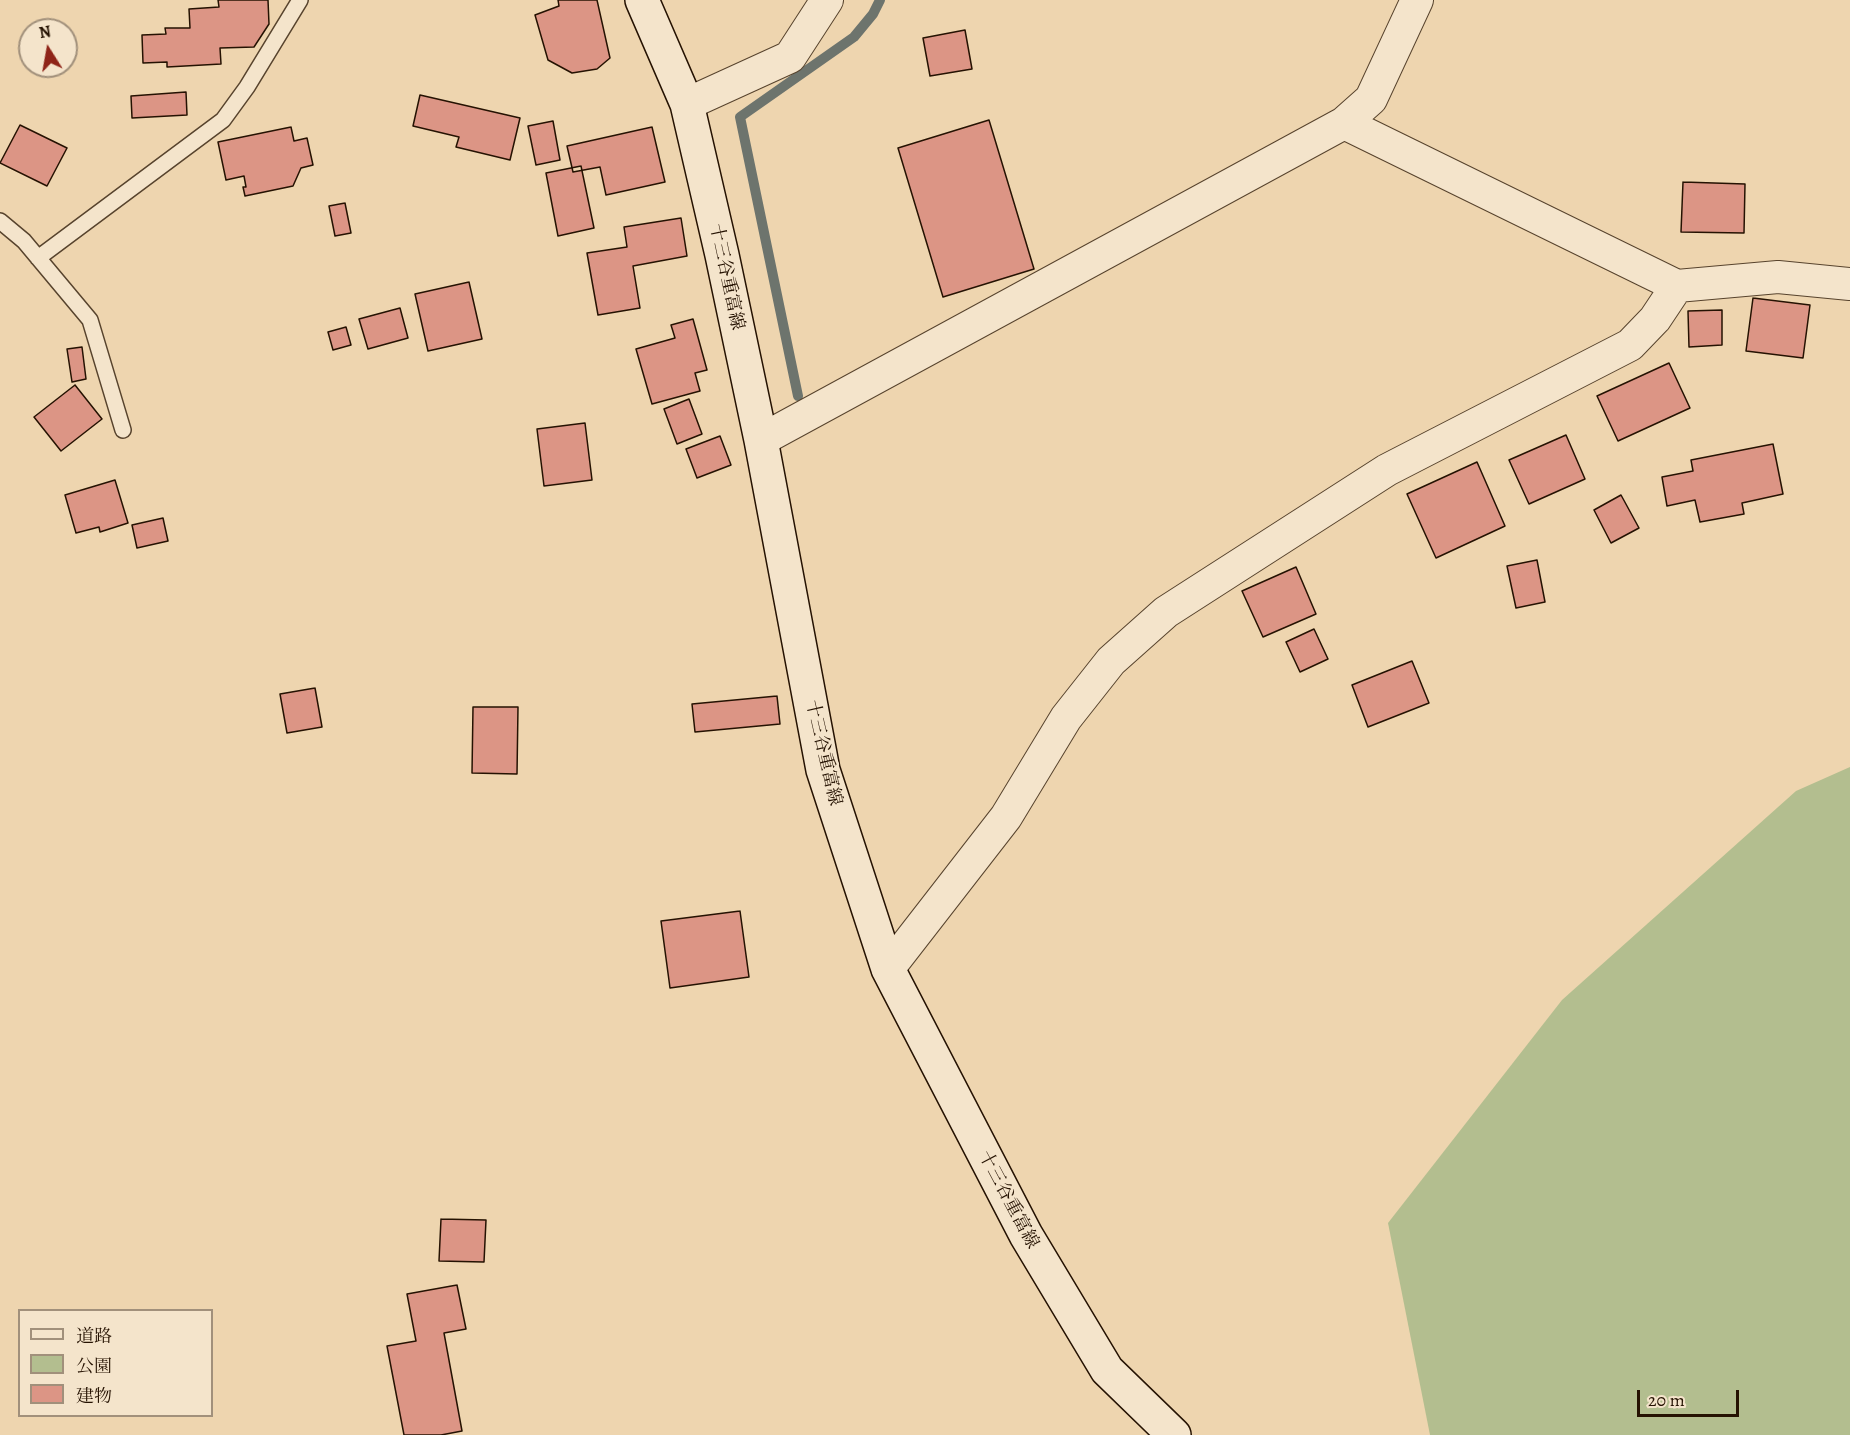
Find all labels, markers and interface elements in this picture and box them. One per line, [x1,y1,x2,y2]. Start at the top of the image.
north arrow [18,18,78,78]
text: N [37,20,53,44]
street label: 十三谷重富線 [704,222,748,332]
street label: 十三谷重富線 [800,698,846,808]
street label: 十三谷重富線 [973,1147,1043,1253]
legend [18,1309,213,1417]
text: 道路 [76,1324,112,1348]
text: 公園 [76,1354,112,1378]
scale bar [1640,1378,1742,1416]
text: 建物 [76,1384,112,1408]
text: 20 m [1648,1388,1685,1412]

